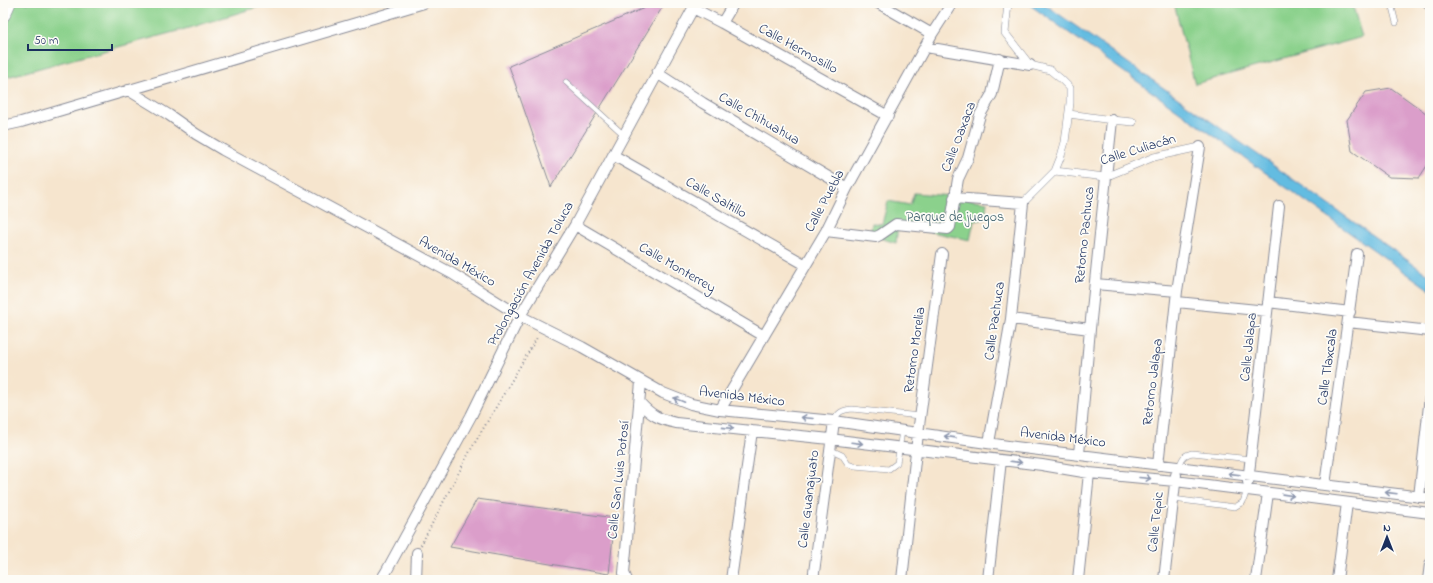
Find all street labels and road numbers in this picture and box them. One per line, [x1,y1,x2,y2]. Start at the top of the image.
street label: Calle Hermosillo [754,18,842,80]
street label: Calle Chihuahua [714,87,804,151]
street label: Calle Oaxaca [936,99,982,175]
street label: Calle Culiacán [1098,129,1178,171]
street label: Calle Puebla [800,166,850,236]
street label: Calle Saltillo [681,172,751,224]
street label: Retorno Pachuca [1069,185,1101,285]
street label: Prolongación Avenida Toluca [482,198,581,351]
street label: Avenida México [414,231,500,293]
street label: Calle Monterrey [634,237,720,300]
street label: Calle Pachuca [979,280,1011,362]
street label: Retorno Morelia [899,306,931,394]
street label: Calle Jalapa [1235,311,1263,383]
street label: Calle Tlaxcala [1312,327,1344,407]
street label: Retorno Jalapa [1137,337,1169,427]
street label: Avenida México [698,381,786,413]
street label: Calle San Luis Potosí [602,419,636,540]
street label: Avenida México [1019,422,1107,454]
street label: Calle Guanajuato [793,449,825,549]
street label: Calle Tepic [1142,490,1170,553]

